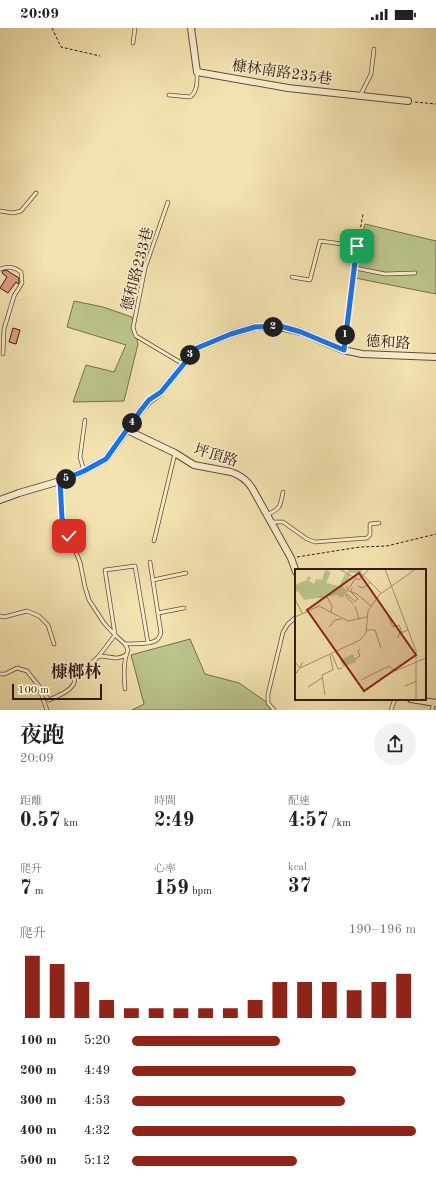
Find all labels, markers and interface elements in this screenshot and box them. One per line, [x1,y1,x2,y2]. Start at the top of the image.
text: 20:09 [20,7,59,22]
street label: 槺林南路235巷 [231,57,333,88]
street label: 德和路233巷 [118,225,157,313]
pin [340,229,374,263]
icon: arrive [346,235,368,257]
pin: 2 [263,317,283,337]
text: 2 [270,321,276,332]
pin: 1 [335,325,355,345]
text: 1 [342,329,348,340]
street label: 德和路 [365,333,411,352]
pin: 3 [180,345,200,365]
text: 3 [187,349,193,360]
pin: 4 [122,413,142,433]
text: 4 [129,417,135,428]
street label: 坪頂路 [192,441,240,470]
pin: 5 [56,469,76,489]
text: 5 [63,473,69,484]
pin [52,519,86,553]
icon: check [58,525,80,547]
inset map [295,569,426,700]
district label: 槺榔林 [51,662,102,681]
scale bar [12,682,102,701]
text: 100 m [18,685,49,696]
button: share [374,723,416,765]
text: 夜跑 [20,725,64,747]
text: 20:09 [20,752,54,765]
text: 距離 [20,796,42,807]
text: 時間 [154,796,176,807]
text: 配速 [288,796,310,807]
text: 0.57 [20,811,60,831]
text: 2:49 [154,811,194,831]
text: 4:57 [288,811,328,831]
text: km [60,818,78,829]
text: /km [328,818,351,829]
text: kcal [288,862,307,873]
text: 爬升 [20,864,42,875]
text: 心率 [154,864,176,875]
text: 37 [288,877,311,897]
text: 7 [20,879,32,899]
text: 159 [154,879,189,899]
text: m [32,886,43,897]
text: bpm [189,886,212,897]
text: 190–196 m [349,923,416,936]
text: 爬升 [20,927,46,940]
text: 100 m [20,1034,57,1047]
text: 5:20 [84,1034,110,1047]
text: 200 m [20,1064,57,1077]
text: 4:49 [84,1064,110,1077]
text: 300 m [20,1094,57,1107]
text: 4:53 [84,1094,110,1107]
text: 400 m [20,1124,57,1137]
text: 4:32 [84,1124,110,1137]
text: 500 m [20,1154,57,1167]
text: 5:12 [84,1154,110,1167]

